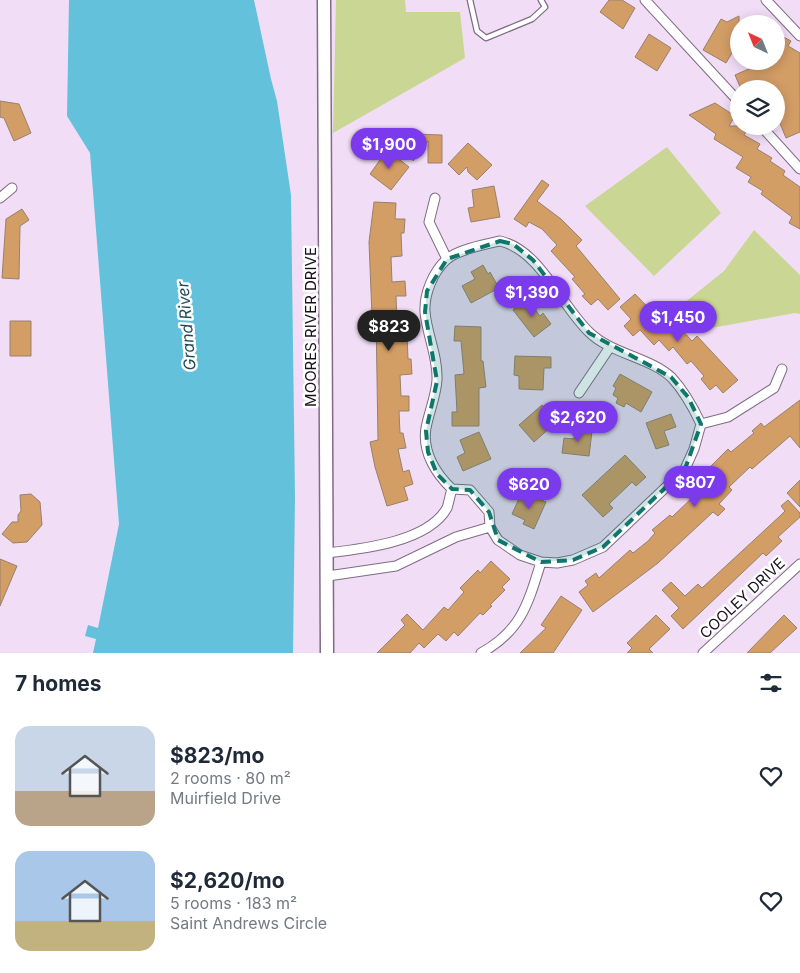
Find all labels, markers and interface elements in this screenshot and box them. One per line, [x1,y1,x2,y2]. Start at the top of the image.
north arrow [730,15,785,70]
map controls [730,15,785,135]
button: layers [730,80,785,135]
pin: $1,900 [348,128,430,170]
text: $1,900 [362,134,416,154]
street label: MOORES RIVER DRIVE [301,247,320,407]
pin: $1,390 [491,276,573,318]
water label: Grand River [172,280,200,371]
text: $1,390 [505,282,559,302]
pin: $1,450 [637,300,719,343]
text: $1,450 [651,307,705,327]
pin: $823 [359,310,419,352]
text: $823 [368,316,410,336]
pin: $2,620 [537,400,619,443]
text: $2,620 [550,407,606,427]
pin: $807 [665,466,725,508]
pin: $620 [499,468,559,510]
text: $807 [675,472,715,492]
text: $620 [508,474,550,494]
street label: COOLEY DRIVE [695,554,789,642]
icon: filters [757,669,785,697]
text: 7 homes [15,671,102,696]
text: $823/mo [170,743,264,768]
icon: home [55,746,115,806]
icon: heart [757,762,785,790]
text: 2 rooms · 80 m² [170,768,291,788]
text: Muirfield Drive [170,788,281,808]
text: $2,620/mo [170,868,285,893]
icon: home [55,871,115,931]
icon: heart [757,887,785,915]
text: 5 rooms · 183 m² [170,893,297,913]
text: Saint Andrews Circle [170,913,327,933]

